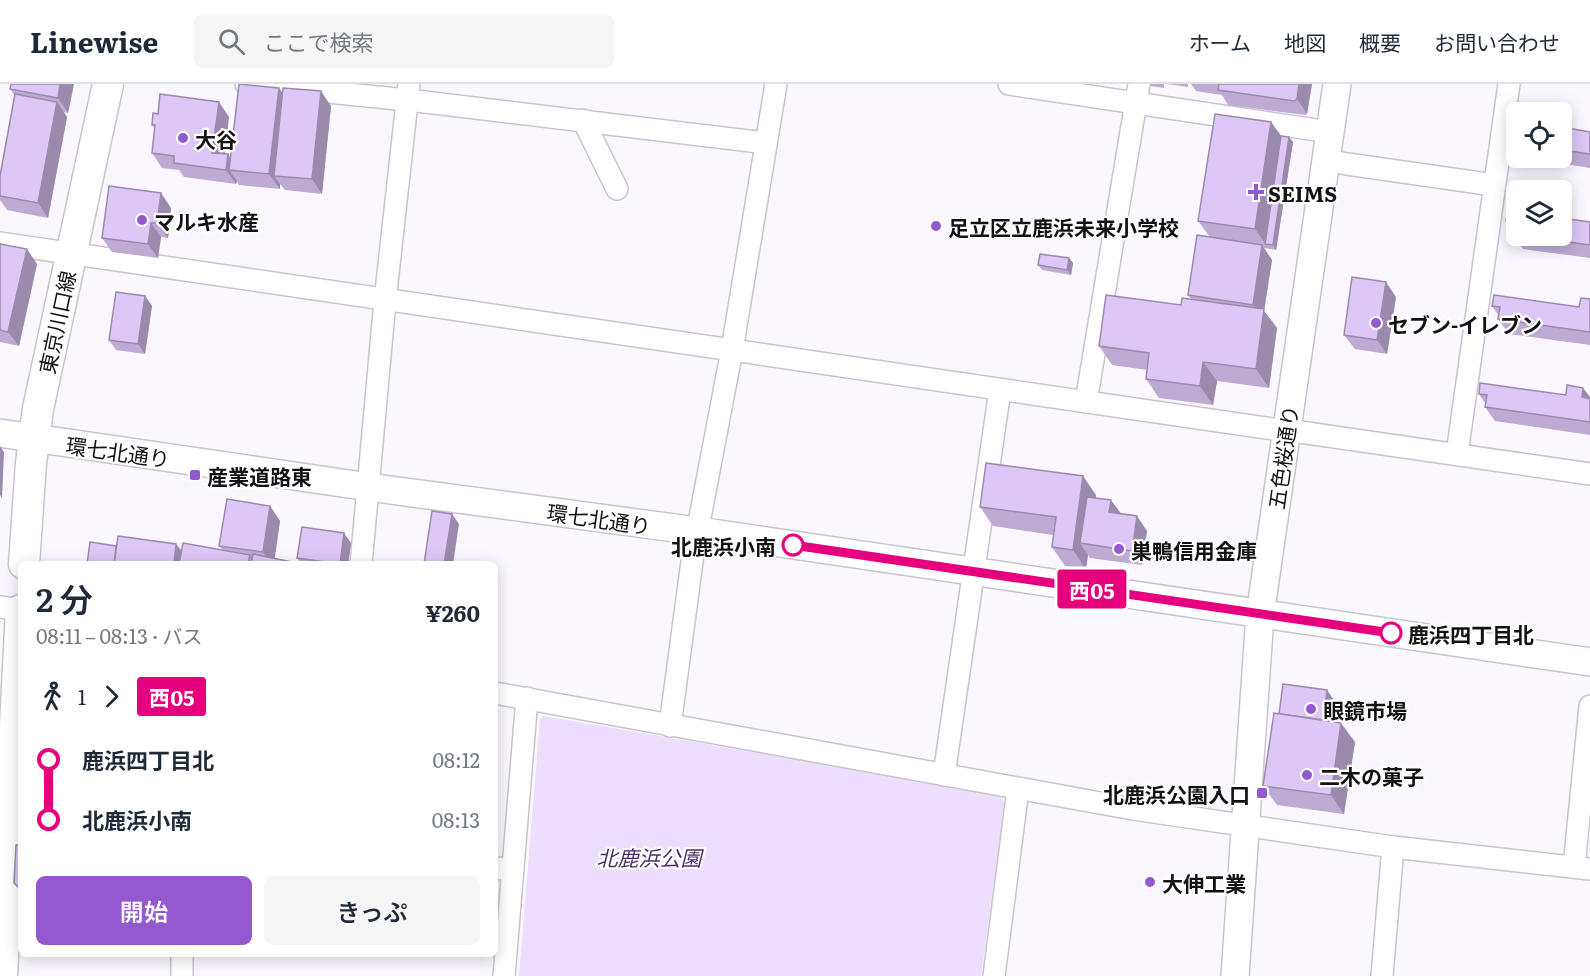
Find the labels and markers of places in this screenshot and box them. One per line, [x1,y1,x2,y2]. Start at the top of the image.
place label: 大谷 [195,123,237,154]
marker: 大谷 [176,131,190,145]
place label: SEIMS [1268,177,1337,208]
marker: SEIMS [1249,185,1263,199]
place label: マルキ水産 [154,205,259,236]
place label: 足立区立鹿浜未来小学校 [948,211,1179,242]
marker: マルキ水産 [135,213,149,227]
marker: 足立区立鹿浜未来小学校 [929,219,943,233]
place label: セブン-イレブン [1388,308,1542,339]
marker: セブン-イレブン [1369,316,1383,330]
place label: 産業道路東 [207,460,312,491]
marker: 産業道路東 [188,468,202,482]
place label: 北鹿浜小南 [671,530,776,561]
marker: 北鹿浜小南 [782,534,804,556]
place label: 巣鴨信用金庫 [1131,534,1257,565]
marker: 巣鴨信用金庫 [1112,542,1126,556]
place label: 鹿浜四丁目北 [1408,618,1534,649]
marker: 鹿浜四丁目北 [1380,622,1402,644]
place label: 眼鏡市場 [1323,694,1407,725]
marker: 眼鏡市場 [1304,702,1318,716]
place label: 二木の菓子 [1319,760,1424,791]
marker: 二木の菓子 [1300,768,1314,782]
place label: 北鹿浜公園入口 [1103,778,1250,809]
marker: 北鹿浜公園入口 [1255,786,1269,800]
place label: 大伸工業 [1162,867,1246,898]
marker: 大伸工業 [1143,875,1157,889]

